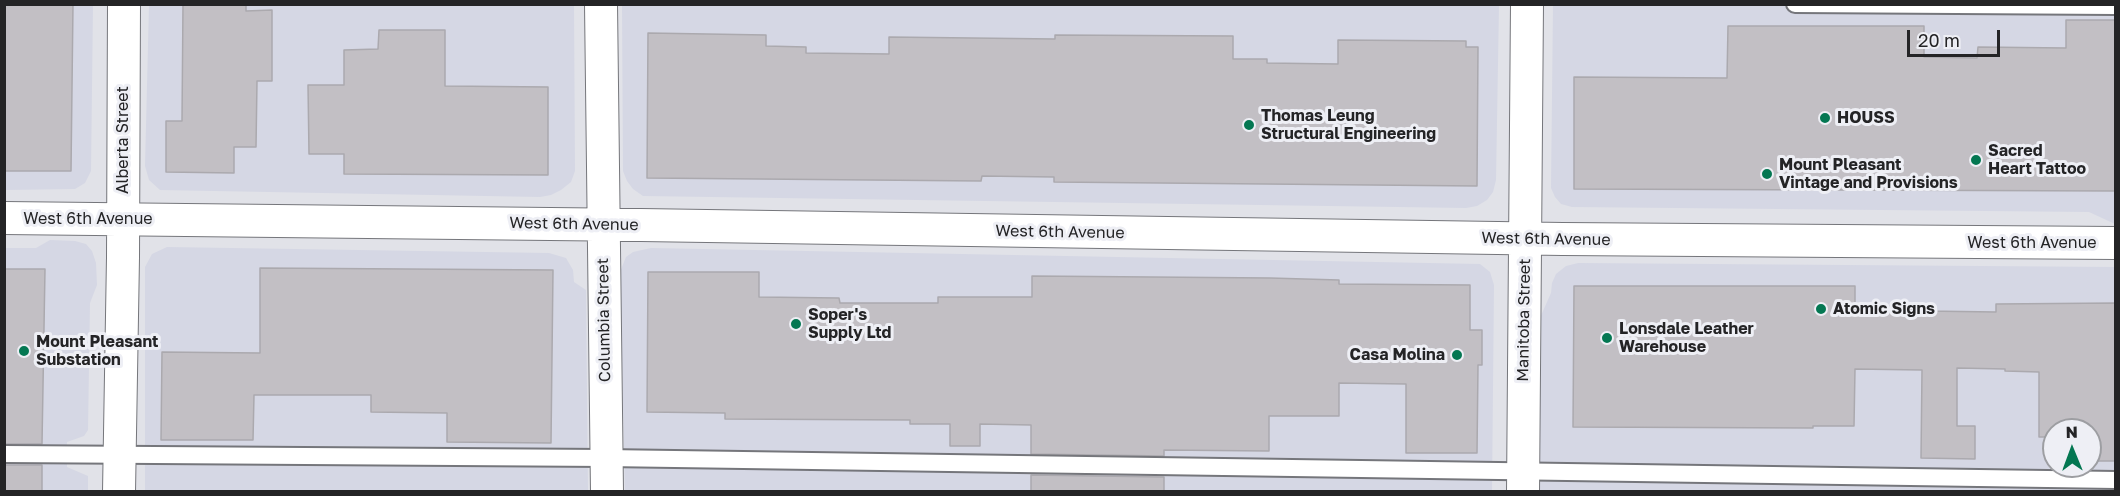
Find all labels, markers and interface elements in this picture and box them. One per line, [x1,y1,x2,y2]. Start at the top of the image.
scale bar [1910,18,2003,56]
text: 20 m [1918,29,1960,51]
street label: Alberta Street [113,86,133,194]
place label: Thomas Leung Structural Engineering [1261,106,1436,144]
place label: HOUSS [1837,108,1895,128]
marker: HOUSS [1818,111,1832,125]
marker: Thomas Leung Structural Engineering [1242,118,1256,132]
place label: Sacred Heart Tattoo [1988,141,2086,179]
marker: Sacred Heart Tattoo [1969,153,1983,167]
place label: Mount Pleasant Vintage and Provisions [1779,155,1958,193]
marker: Mount Pleasant Vintage and Provisions [1760,167,1774,181]
street label: West 6th Avenue [23,209,153,229]
street label: West 6th Avenue [509,213,639,235]
street label: West 6th Avenue [995,221,1125,243]
street label: West 6th Avenue [1481,228,1611,250]
street label: West 6th Avenue [1967,233,2097,253]
street label: Columbia Street [593,258,615,382]
street label: Manitoba Street [1513,258,1535,382]
place label: Atomic Signs [1833,299,1935,319]
marker: Atomic Signs [1814,302,1828,316]
place label: Soper's Supply Ltd [808,305,891,343]
marker: Soper's Supply Ltd [789,317,803,331]
place label: Lonsdale Leather Warehouse [1619,319,1754,357]
marker: Lonsdale Leather Warehouse [1600,331,1614,345]
place label: Mount Pleasant Substation [36,332,158,370]
marker: Mount Pleasant Substation [17,344,31,358]
place label: Casa Molina [1350,345,1445,365]
marker: Casa Molina [1450,348,1464,362]
north arrow [2042,418,2102,478]
text: N [2065,422,2078,442]

